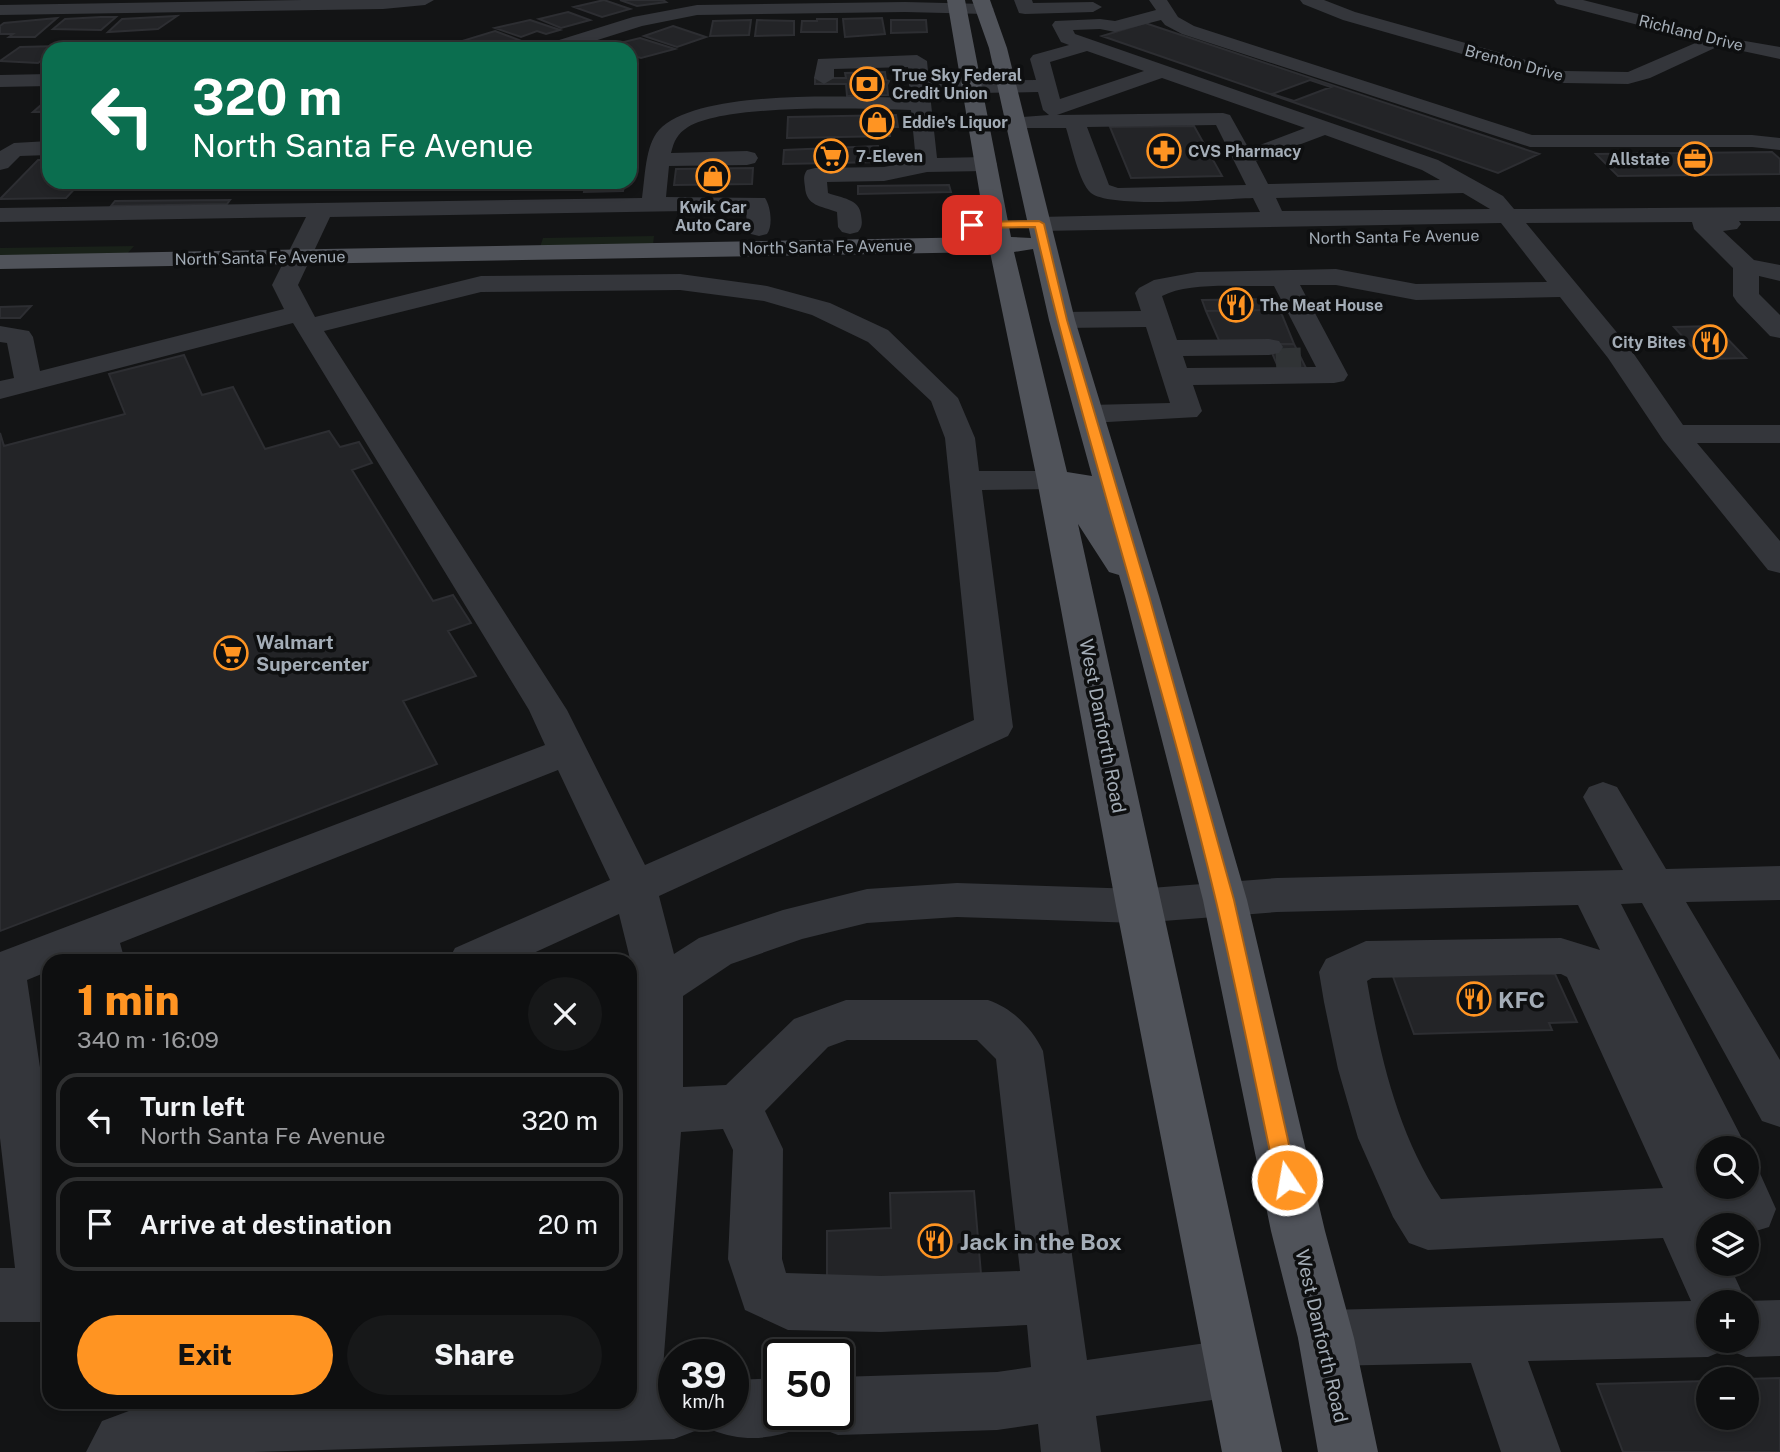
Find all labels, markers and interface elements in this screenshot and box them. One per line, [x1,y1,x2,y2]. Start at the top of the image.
street label: Richland Drive [1637,11,1745,55]
street label: Brenton Drive [1463,41,1565,85]
bank icon: True Sky Federal Credit Union [848,65,886,103]
place label: True Sky Federal Credit Union [892,66,1022,103]
text: 320 m [192,68,342,126]
icon: left [77,70,168,161]
shop icon: Eddie's Liquor [858,103,896,141]
place label: Eddie's Liquor [902,113,1008,132]
text: North Santa Fe Avenue [192,127,533,164]
pharmacy icon: CVS Pharmacy [1145,132,1183,170]
supermarket icon: 7-Eleven [812,137,850,175]
office icon: Allstate [1676,140,1714,178]
place label: CVS Pharmacy [1188,142,1301,161]
place label: 7-Eleven [856,147,923,166]
place label: Allstate [1609,150,1670,169]
shop icon: Kwik Car Auto Care [694,157,732,195]
pin [942,195,1002,255]
place label: Kwik Car Auto Care [675,198,751,235]
icon: arrive [953,206,991,244]
street label: North Santa Fe Avenue [1308,226,1480,248]
street label: North Santa Fe Avenue [741,236,913,258]
street label: North Santa Fe Avenue [174,247,346,269]
restaurant icon: The Meat House [1217,286,1255,324]
place label: The Meat House [1260,296,1383,315]
restaurant icon: City Bites [1691,323,1729,361]
place label: City Bites [1612,333,1686,352]
place label: Walmart Supercenter [256,631,370,675]
supermarket icon: Walmart Supercenter [212,634,250,672]
street label: West Danforth Road [1075,637,1131,815]
text: 1 min [77,975,180,1024]
button: close [528,977,602,1051]
restaurant icon: KFC [1455,980,1493,1018]
place label: KFC [1498,986,1545,1013]
text: 340 m · 16:09 [77,1026,219,1053]
text: Turn left [140,1091,245,1122]
icon: left [81,1101,119,1139]
text: 320 m [521,1105,598,1136]
text: North Santa Fe Avenue [140,1122,385,1149]
map controls [1696,1136,1759,1430]
button: search [1696,1136,1759,1199]
position arrow [1250,1143,1324,1217]
icon: arrive [81,1205,119,1243]
text: Arrive at destination [140,1209,392,1240]
text: 20 m [538,1209,598,1240]
button: layers [1696,1213,1759,1276]
restaurant icon: Jack in the Box [916,1222,954,1260]
place label: Jack in the Box [960,1228,1122,1255]
street label: West Danforth Road [1291,1247,1353,1425]
button: + [1696,1290,1759,1353]
button: Exit [77,1315,333,1395]
button: Share [347,1315,602,1395]
speed limit sign: 50 [763,1339,854,1430]
text: 39 [680,1355,727,1396]
button: − [1696,1367,1759,1430]
text: km/h [682,1391,725,1412]

